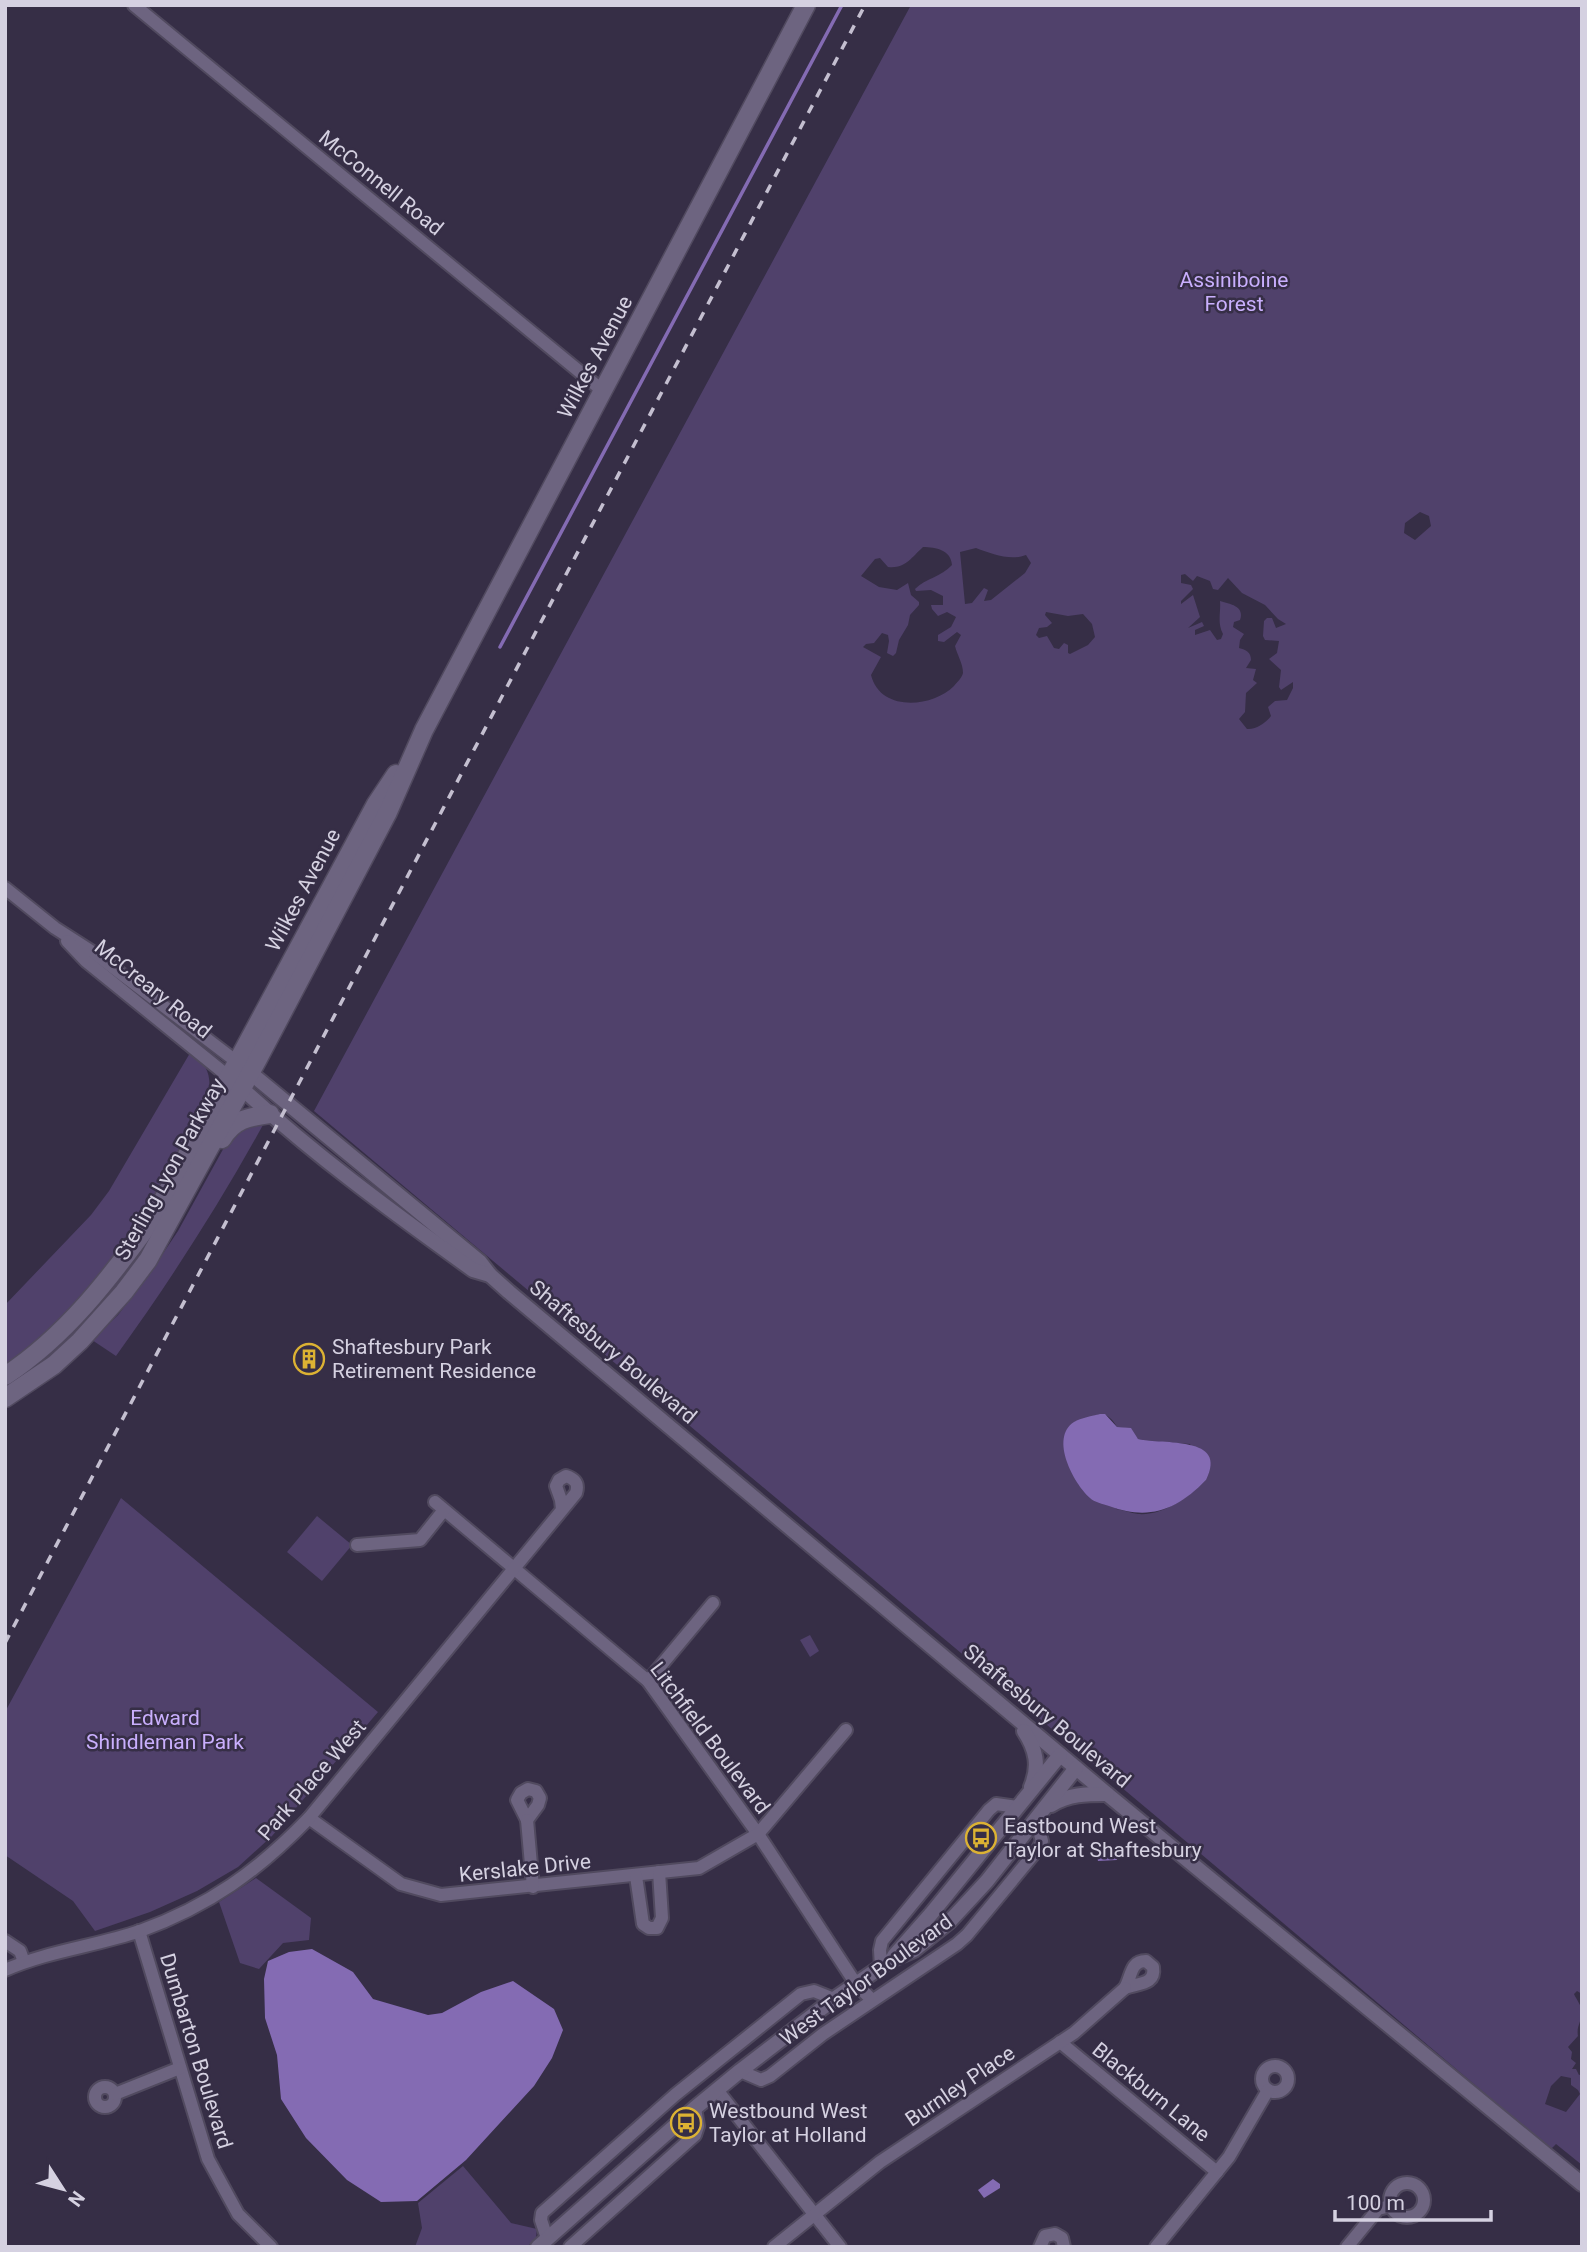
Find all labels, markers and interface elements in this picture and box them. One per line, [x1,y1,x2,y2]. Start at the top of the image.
street label: McConnell Road [314,126,448,240]
park label: Assiniboine Forest [1180,268,1288,316]
street label: Wilkes Avenue [553,292,637,422]
street label: Wilkes Avenue [261,825,345,955]
street label: McCreary Road [90,935,216,1043]
street label: Sterling Lyon Parkway [110,1074,230,1264]
street label: Shaftesbury Boulevard [525,1275,701,1429]
place label: Shaftesbury Park Retirement Residence [332,1335,536,1383]
building icon: Shaftesbury Park Retirement Residence [292,1342,326,1376]
street label: Shaftesbury Boulevard [959,1639,1135,1793]
street label: Litchfield Boulevard [645,1657,775,1819]
park label: Edward Shindleman Park [86,1706,244,1754]
street label: Park Place West [253,1715,371,1845]
place label: Eastbound West Taylor at Shaftesbury [1004,1814,1202,1862]
bus stop icon: Eastbound West Taylor at Shaftesbury [964,1821,998,1855]
street label: Kerslake Drive [458,1849,592,1887]
street label: West Taylor Boulevard [775,1909,957,2051]
street label: Dumbarton Boulevard [155,1950,237,2152]
street label: Blackburn Lane [1087,2037,1215,2147]
street label: Burnley Place [901,2041,1019,2131]
place label: Westbound West Taylor at Holland [709,2099,867,2147]
bus stop icon: Westbound West Taylor at Holland [669,2106,703,2140]
north arrow [28,2154,98,2224]
scale bar [1335,2178,1491,2222]
text: N [63,2187,90,2211]
text: 100 m [1346,2191,1405,2215]

